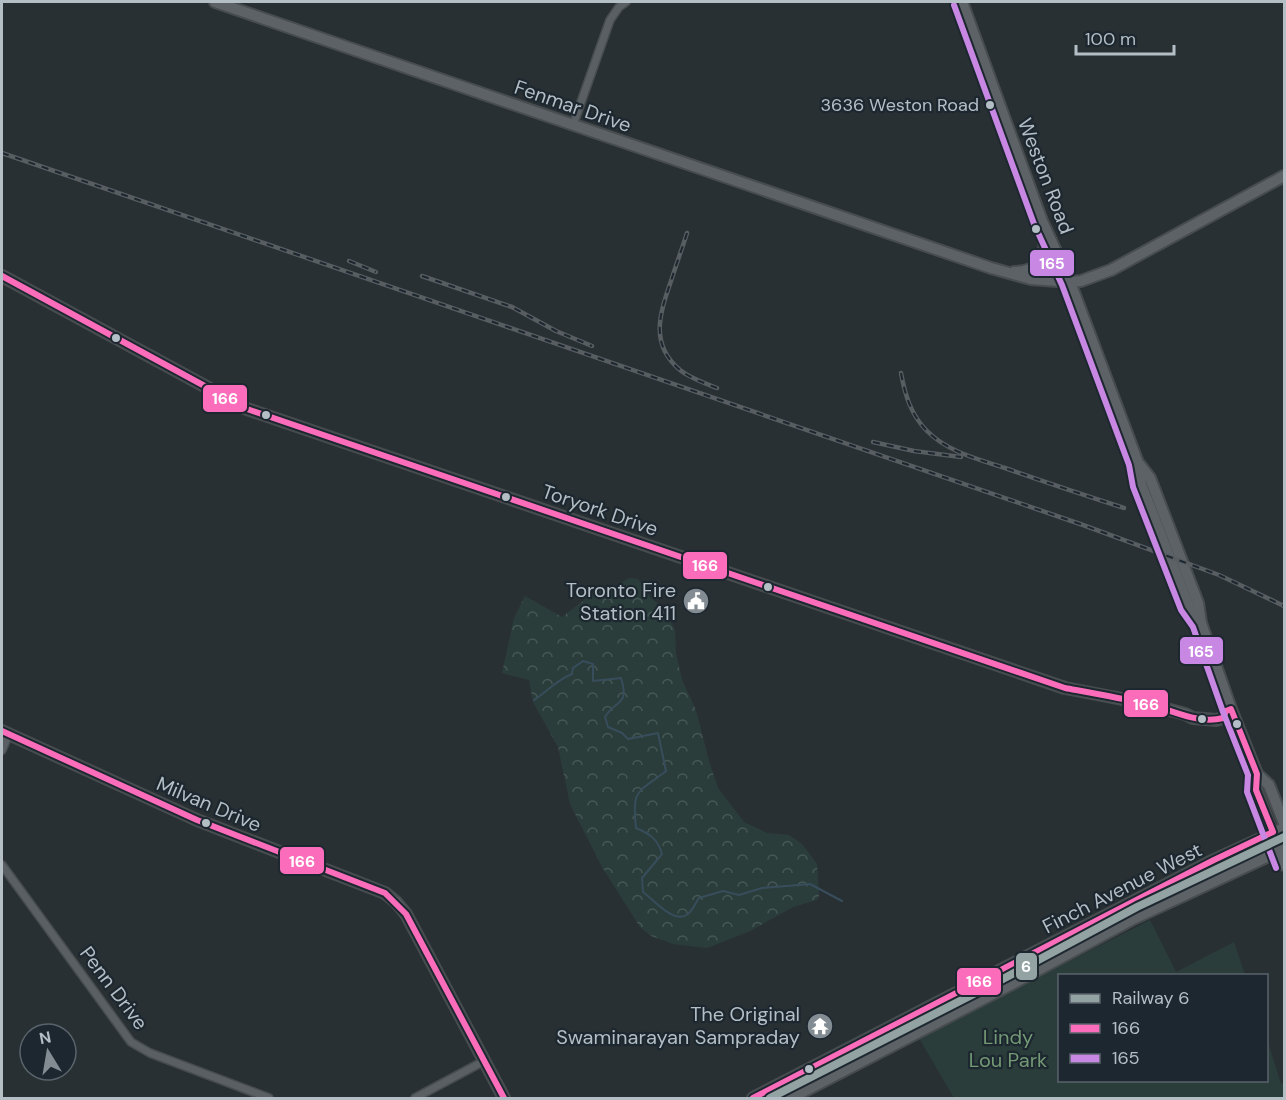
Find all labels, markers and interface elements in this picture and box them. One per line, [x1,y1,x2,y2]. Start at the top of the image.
scale bar [1076,18,1174,56]
text: 100 m [1085,27,1136,51]
street label: Fenmar Drive [511,74,635,138]
place label: 3636 Weston Road [820,93,979,117]
marker: 3636 Weston Road [984,99,996,111]
street label: Weston Road [1012,114,1080,238]
unlabelled marker [1030,223,1042,235]
line badge: 165 [1029,249,1075,277]
text: 165 [1039,253,1065,274]
unlabelled marker [110,332,122,344]
line badge: 166 [202,384,248,413]
text: 166 [212,388,238,409]
unlabelled marker [260,409,272,421]
street label: Toryork Drive [539,478,661,542]
unlabelled marker [500,491,512,503]
line badge: 166 [682,551,728,580]
text: 166 [692,555,718,576]
place label: Toronto Fire Station 411 [566,577,676,626]
unlabelled marker [762,581,774,593]
public building icon: Toronto Fire Station 411 [681,586,711,616]
line badge: 165 [1179,636,1224,665]
text: 165 [1188,641,1214,662]
line badge: 166 [1123,689,1169,718]
text: 166 [1133,694,1159,715]
unlabelled marker [1196,713,1208,725]
unlabelled marker [1231,718,1243,730]
street label: Milvan Drive [153,770,265,838]
unlabelled marker [200,817,212,829]
street label: Finch Avenue West [1038,836,1206,939]
line badge: 166 [279,846,325,875]
text: 166 [289,851,315,872]
street label: Penn Drive [74,941,154,1035]
line badge: 6 [1015,952,1038,981]
text: 6 [1021,956,1031,977]
line badge: 166 [956,967,1002,996]
text: 166 [966,971,992,992]
legend [1058,974,1268,1082]
text: Railway 6 [1112,986,1190,1010]
place label: The Original Swaminarayan Sampraday [556,1001,800,1050]
temple icon: The Original Swaminarayan Sampraday [805,1011,835,1041]
text: 166 [1112,1016,1140,1040]
north arrow [18,1022,78,1082]
park label: Lindy Lou Park [969,1024,1047,1073]
text: N [38,1026,53,1049]
text: 165 [1112,1046,1140,1070]
unlabelled marker [803,1063,815,1075]

